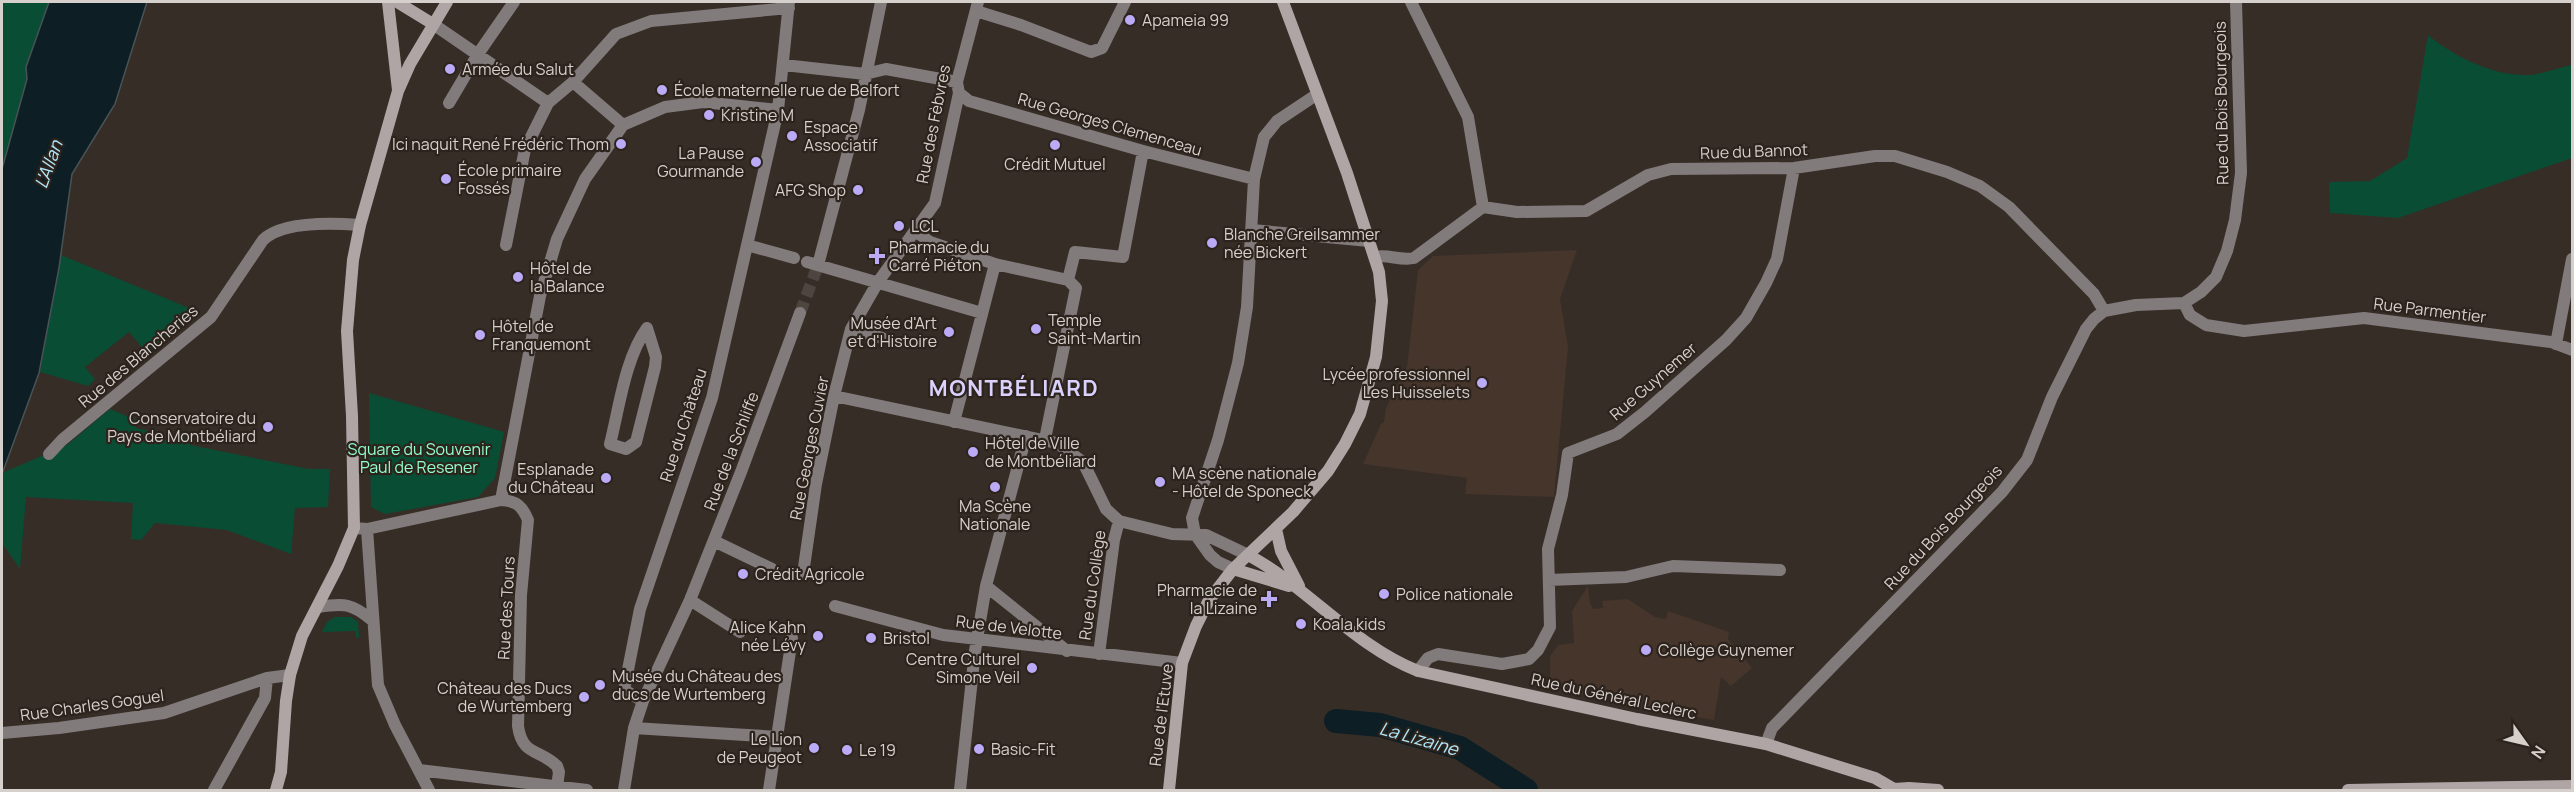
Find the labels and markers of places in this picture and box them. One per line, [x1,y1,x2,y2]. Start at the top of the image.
place label: Apameia 99 [1142,9,1229,31]
marker: Apameia 99 [1123,13,1137,27]
place label: Armée du Salut [462,58,574,80]
marker: Armée du Salut [443,62,457,76]
place label: École maternelle rue de Belfort [674,79,900,101]
marker: École maternelle rue de Belfort [655,83,669,97]
place label: Kristine M [721,104,794,126]
marker: Kristine M [702,108,716,122]
place label: Espace Associatif [804,116,878,156]
marker: Espace Associatif [785,129,799,143]
place label: Ici naquit René Frédéric Thom [392,133,609,155]
marker: Ici naquit René Frédéric Thom [614,137,628,151]
marker: Crédit Mutuel [1048,138,1062,152]
place label: La Pause Gourmande [657,142,744,182]
place label: Crédit Mutuel [1004,153,1106,175]
marker: La Pause Gourmande [749,155,763,169]
place label: École primaire Fossés [458,159,562,199]
marker: École primaire Fossés [439,172,453,186]
place label: AFG Shop [775,179,846,201]
marker: AFG Shop [851,183,865,197]
place label: LCL [911,215,939,237]
marker: LCL [892,219,906,233]
place label: Blanche Greilsammer née Bickert [1224,223,1380,263]
place label: Pharmacie du Carré Piéton [889,236,989,276]
marker: Blanche Greilsammer née Bickert [1205,236,1219,250]
marker: Pharmacie du Carré Piéton [870,249,884,263]
place label: Hôtel de la Balance [530,257,605,297]
marker: Hôtel de la Balance [511,270,525,284]
place label: Temple Saint-Martin [1048,309,1141,349]
place label: Musée d'Art et d'Histoire [848,312,937,352]
place label: Hôtel de Franquemont [492,315,591,355]
marker: Temple Saint-Martin [1029,322,1043,336]
marker: Musée d'Art et d'Histoire [942,325,956,339]
marker: Hôtel de Franquemont [473,328,487,342]
place label: Lycée professionnel Les Huisselets [1322,363,1470,403]
marker: Lycée professionnel Les Huisselets [1475,376,1489,390]
place label: Conservatoire du Pays de Montbéliard [107,407,256,447]
marker: Conservatoire du Pays de Montbéliard [261,420,275,434]
place label: Hôtel de Ville de Montbéliard [985,432,1096,472]
marker: Hôtel de Ville de Montbéliard [966,445,980,459]
place label: Esplanade du Château [508,458,594,498]
place label: MA scène nationale - Hôtel de Sponeck [1172,462,1317,502]
marker: Esplanade du Château [599,471,613,485]
marker: MA scène nationale - Hôtel de Sponeck [1153,475,1167,489]
marker: Ma Scène Nationale [988,480,1002,494]
place label: Ma Scène Nationale [959,495,1031,535]
place label: Crédit Agricole [755,563,865,585]
marker: Crédit Agricole [736,567,750,581]
place label: Pharmacie de la Lizaine [1157,579,1257,619]
place label: Police nationale [1396,583,1513,605]
marker: Police nationale [1377,587,1391,601]
marker: Pharmacie de la Lizaine [1262,592,1276,606]
place label: Koala kids [1313,613,1386,635]
place label: Alice Kahn née Lévy [730,616,807,656]
marker: Koala kids [1294,617,1308,631]
place label: Bristol [883,627,930,649]
marker: Alice Kahn née Lévy [811,629,825,643]
marker: Bristol [864,631,878,645]
place label: Collège Guynemer [1658,639,1794,661]
marker: Collège Guynemer [1639,643,1653,657]
place label: Centre Culturel Simone Veil [906,648,1020,688]
marker: Centre Culturel Simone Veil [1025,661,1039,675]
place label: Musée du Château des ducs de Wurtemberg [612,665,781,705]
place label: Château des Ducs de Wurtemberg [437,677,572,717]
marker: Musée du Château des ducs de Wurtemberg [593,678,607,692]
marker: Château des Ducs de Wurtemberg [577,690,591,704]
place label: Le Lion de Peugeot [717,728,802,768]
place label: Basic-Fit [991,738,1056,760]
place label: Le 19 [859,739,896,761]
marker: Le Lion de Peugeot [807,741,821,755]
marker: Basic-Fit [972,742,986,756]
marker: Le 19 [840,743,854,757]

